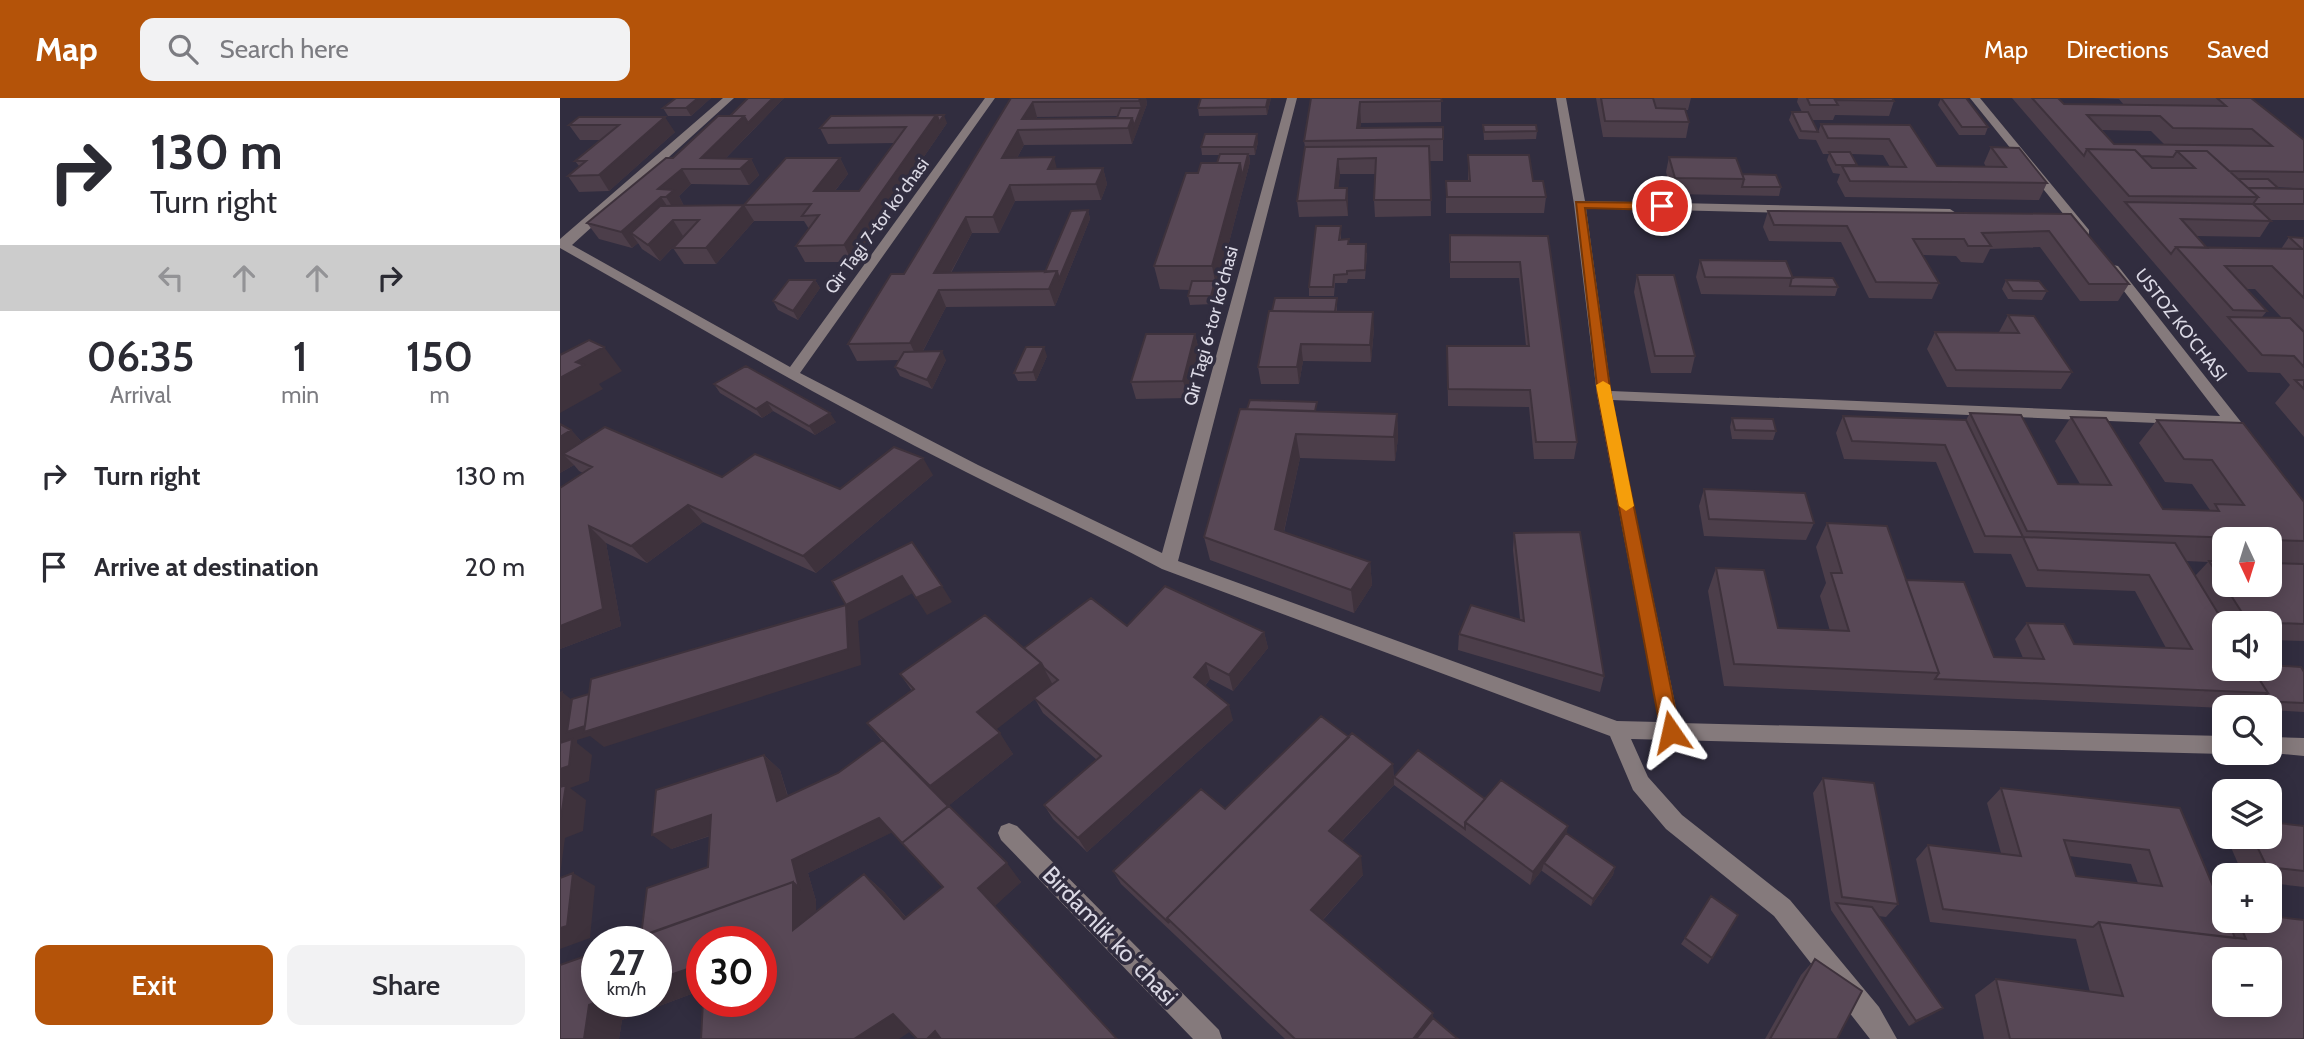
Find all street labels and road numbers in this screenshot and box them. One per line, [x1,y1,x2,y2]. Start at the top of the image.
street label: Qir Tagi 7-tor koʼchasi [820,154,934,298]
street label: Qir Tagi 6-tor koʼchasi [1179,244,1243,408]
street label: USTOZ KO'CHASI [2130,264,2232,386]
street label: Birdamlik koʻchasi [1037,860,1184,1011]

